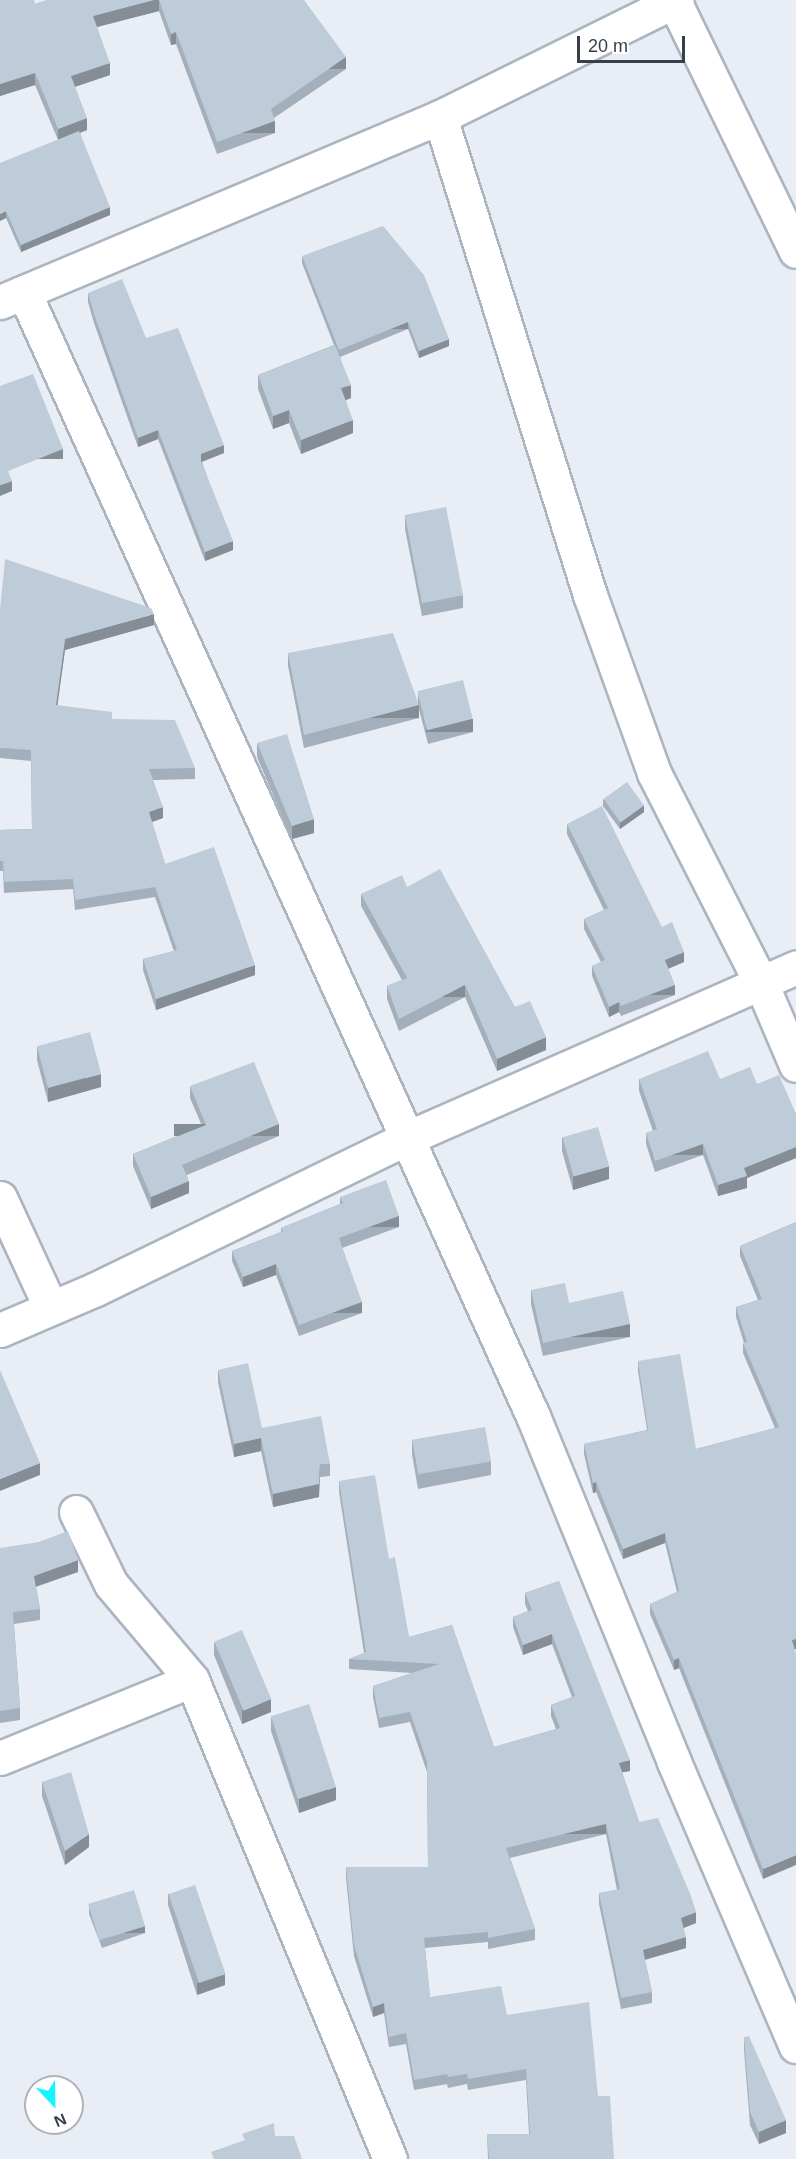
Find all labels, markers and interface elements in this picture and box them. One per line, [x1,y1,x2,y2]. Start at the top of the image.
scale bar [580,24,688,62]
text: 20 m [588,36,628,56]
north arrow [24,2075,84,2135]
text: N [52,2110,69,2130]

